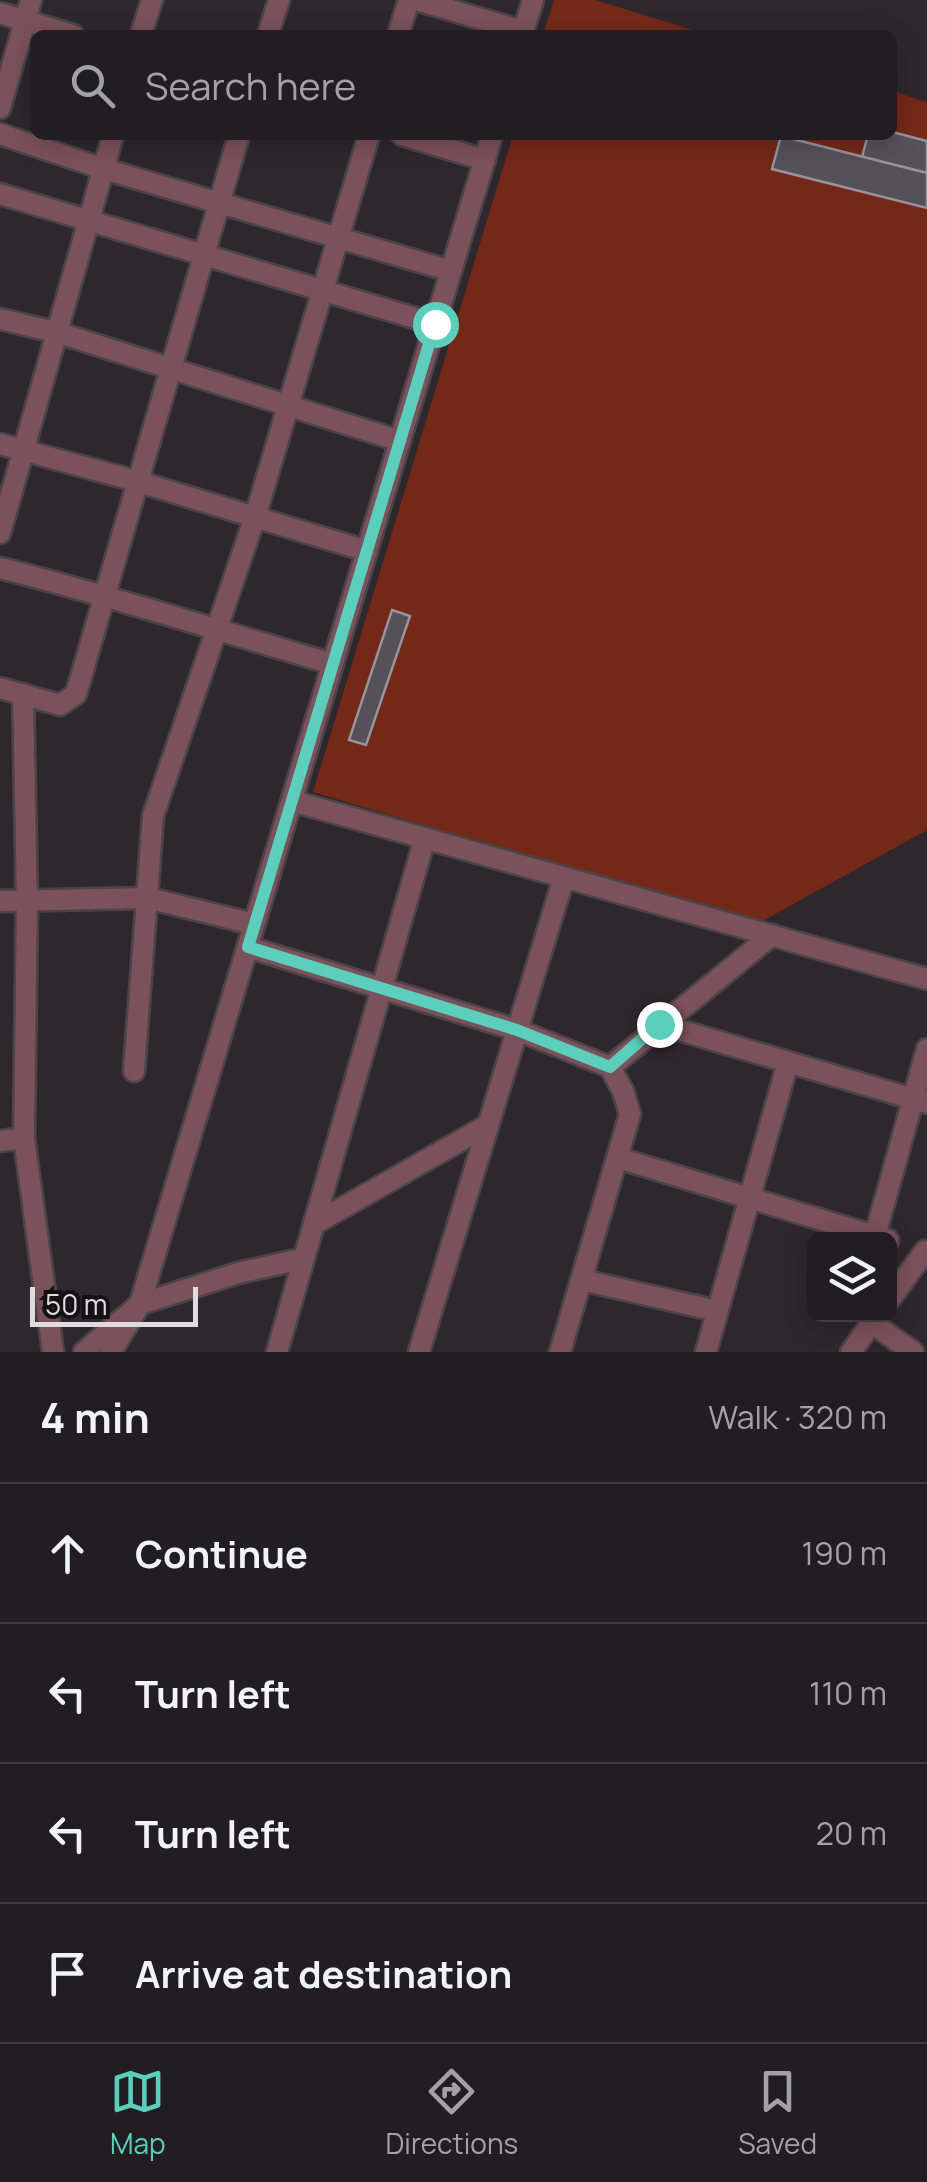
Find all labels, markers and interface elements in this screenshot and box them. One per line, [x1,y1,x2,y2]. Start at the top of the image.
search box [30,30,897,140]
icon: search [65,58,120,113]
text: Search here [145,59,356,111]
route start [413,302,459,348]
route end [637,1002,683,1048]
map controls [807,1232,897,1322]
button: layers [807,1232,897,1322]
scale bar [30,1282,198,1326]
text: 50 m [45,1285,108,1323]
text: 4 min [40,1388,150,1446]
text: Walk · 320 m [708,1395,887,1439]
icon: ahead [40,1526,95,1581]
text: Continue [135,1527,308,1579]
text: 190 m [802,1531,887,1575]
icon: left [40,1666,95,1721]
text: Turn left [135,1667,291,1719]
text: 110 m [809,1671,887,1715]
icon: left [40,1806,95,1861]
text: Turn left [135,1807,291,1859]
text: 20 m [816,1811,887,1855]
icon: arrive [40,1946,95,2001]
text: Arrive at destination [135,1947,512,1999]
tab: Map [110,2064,166,2162]
tab: Directions [386,2064,518,2162]
tab: Saved [738,2064,817,2162]

